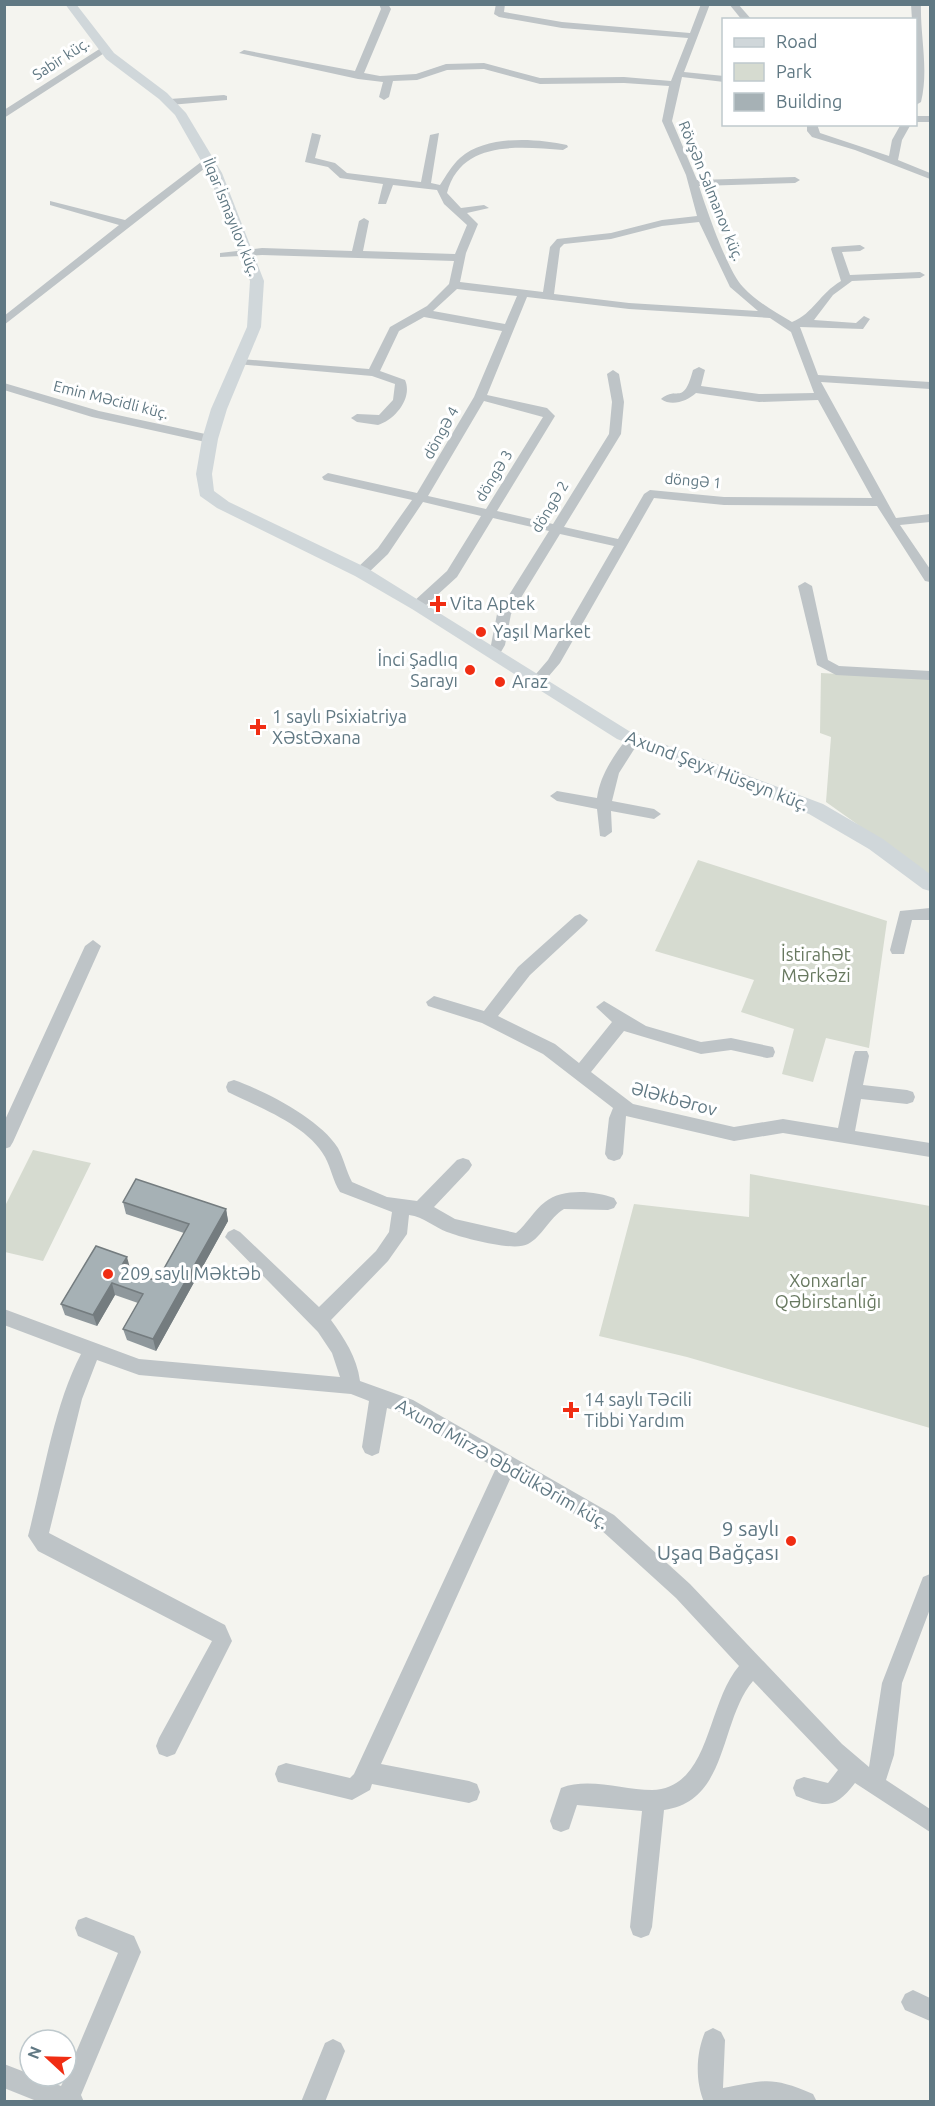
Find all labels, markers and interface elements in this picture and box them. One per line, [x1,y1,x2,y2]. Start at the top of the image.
legend [722,18,917,126]
text: Road [776,31,818,51]
street label: Sabir küç. [29,34,92,83]
text: Park [776,61,812,81]
text: Building [776,91,842,111]
street label: Rövşən Salmanov küç. [676,118,747,263]
street label: İlqar İsmayılov küç. [200,155,263,278]
street label: Emin Məcidli küç. [52,377,170,422]
street label: döngə 4 [419,404,462,462]
street label: döngə 3 [472,447,516,505]
street label: döngə 1 [664,470,722,491]
street label: döngə 2 [528,478,572,536]
place label: Vita Aptek [450,593,535,613]
marker: Vita Aptek [431,597,445,611]
place label: Yaşıl Market [493,621,591,641]
marker: Yaşıl Market [474,625,488,639]
place label: İnci Şadlıq Sarayı [377,649,458,690]
marker: İnci Şadlıq Sarayı [463,663,477,677]
place label: Araz [512,671,548,691]
marker: Araz [493,675,507,689]
place label: 1 saylı Psixiatriya Xəstəxana [272,706,407,747]
marker: 1 saylı Psixiatriya Xəstəxana [249,718,267,736]
street label: Axund Şeyx Hüseyn küç. [623,726,811,814]
park label: İstirahət Mərkəzi [781,944,851,985]
street label: Ələkbərov [629,1077,720,1119]
place label: 209 saylı Məktəb [120,1263,261,1283]
marker: 209 saylı Məktəb [101,1267,115,1281]
park label: Xonxarlar Qəbirstanlığı [775,1270,881,1312]
place label: 14 saylı Təcili Tibbi Yardım [584,1389,692,1430]
street label: Axund Mirzə Əbdülkərim küç. [393,1394,612,1532]
marker: 14 saylı Təcili Tibbi Yardım [562,1401,580,1419]
place label: 9 saylı Uşaq Bağçası [657,1516,779,1564]
marker: 9 saylı Uşaq Bağçası [784,1534,798,1548]
north arrow [18,2028,78,2088]
text: N [24,2043,45,2061]

